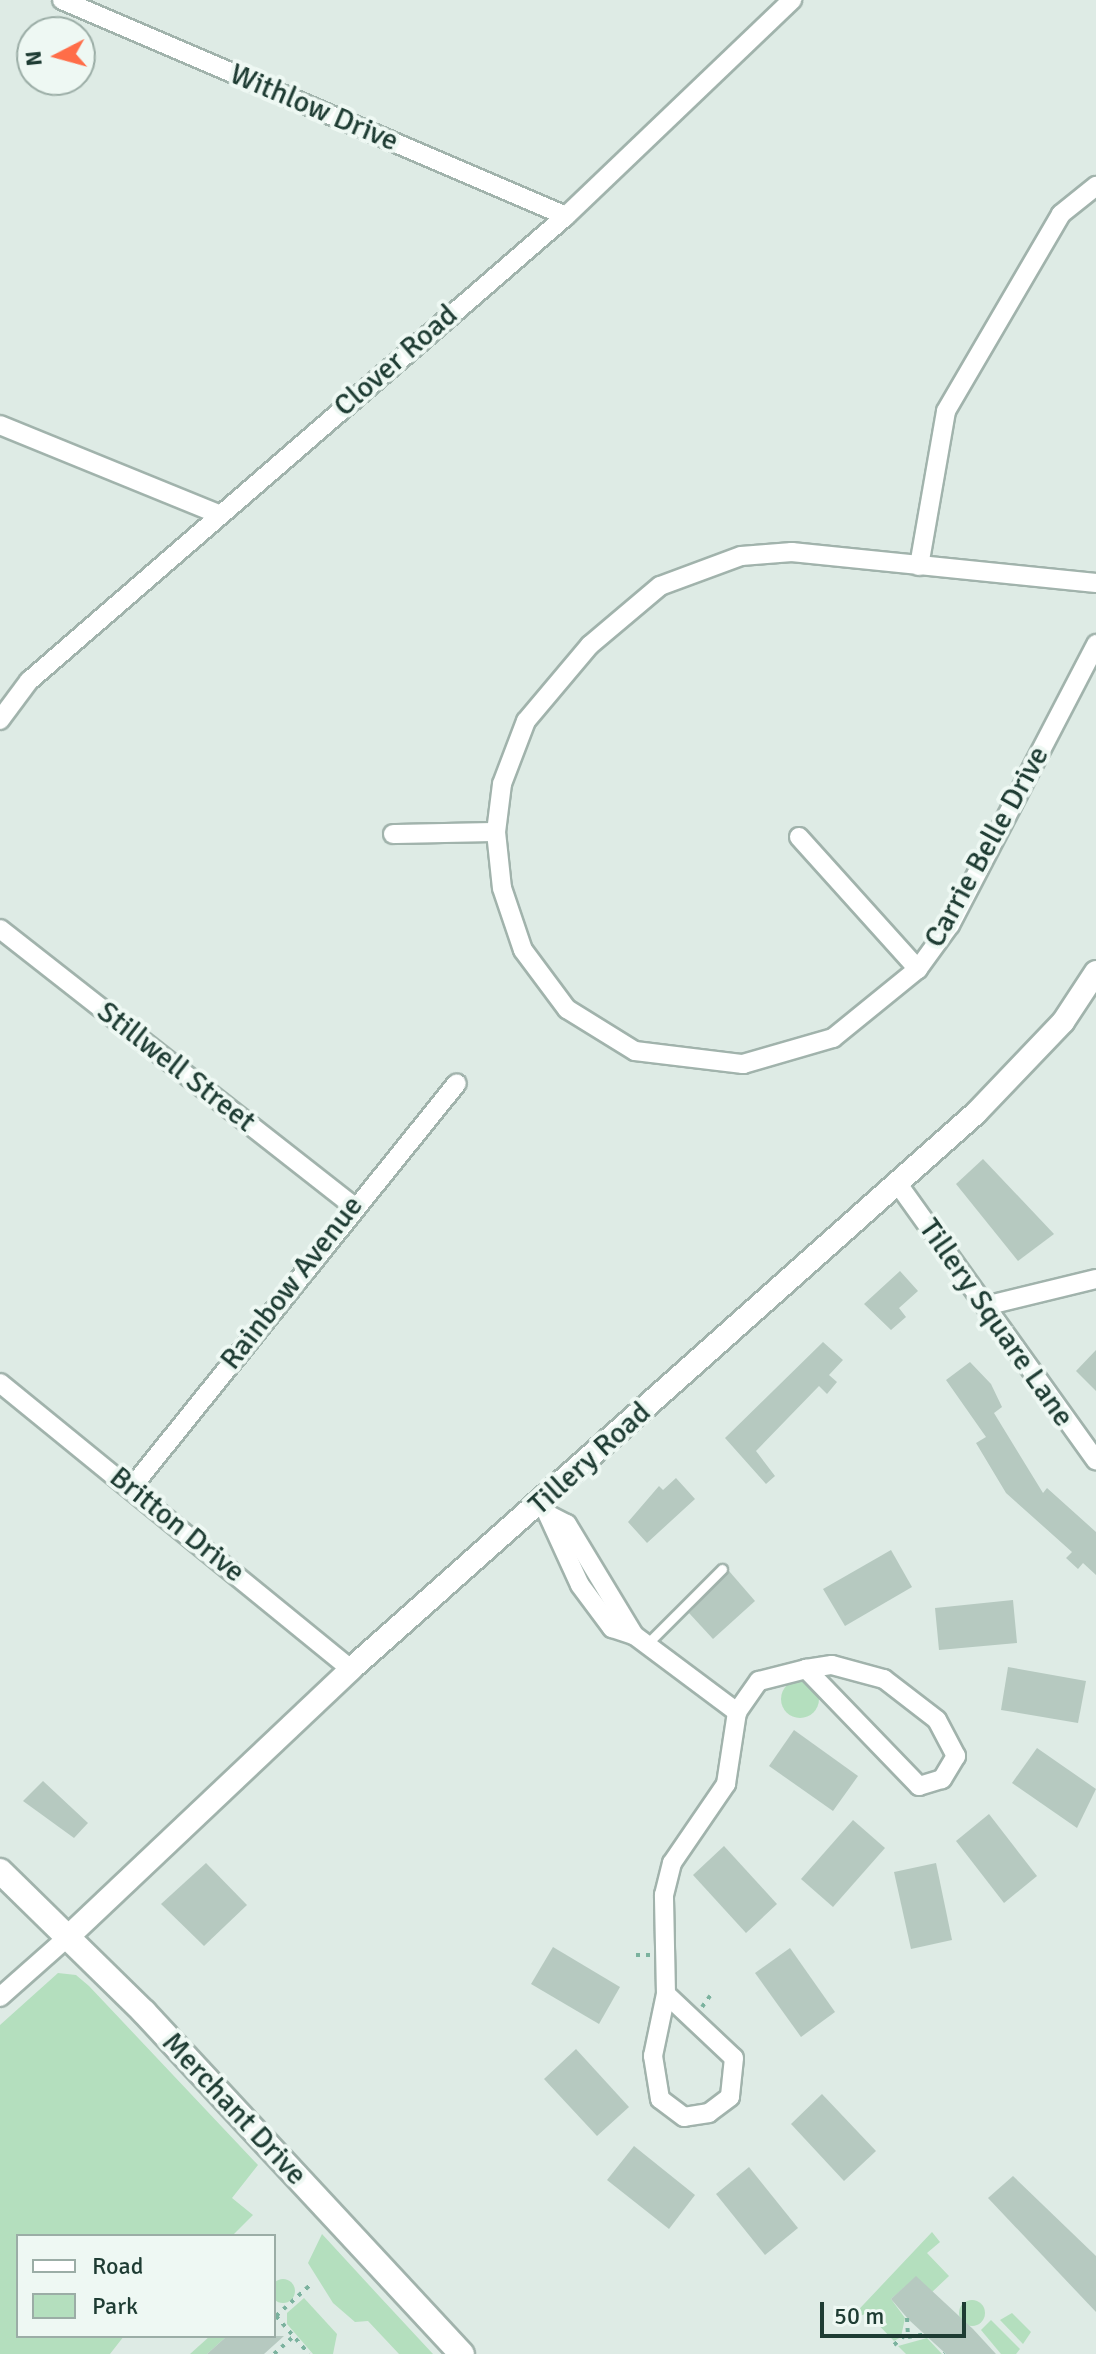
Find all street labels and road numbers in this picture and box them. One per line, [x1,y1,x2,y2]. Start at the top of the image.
street label: Withlow Drive [224,56,404,160]
street label: Clover Road [327,298,465,424]
street label: Carrie Belle Drive [917,740,1057,954]
street label: Stillwell Street [90,994,262,1140]
street label: Rainbow Avenue [213,1189,371,1377]
street label: Tillery Square Lane [911,1212,1081,1434]
street label: Tillery Road [522,1395,658,1523]
street label: Britton Drive [102,1460,252,1590]
street label: Merchant Drive [154,2025,314,2193]

